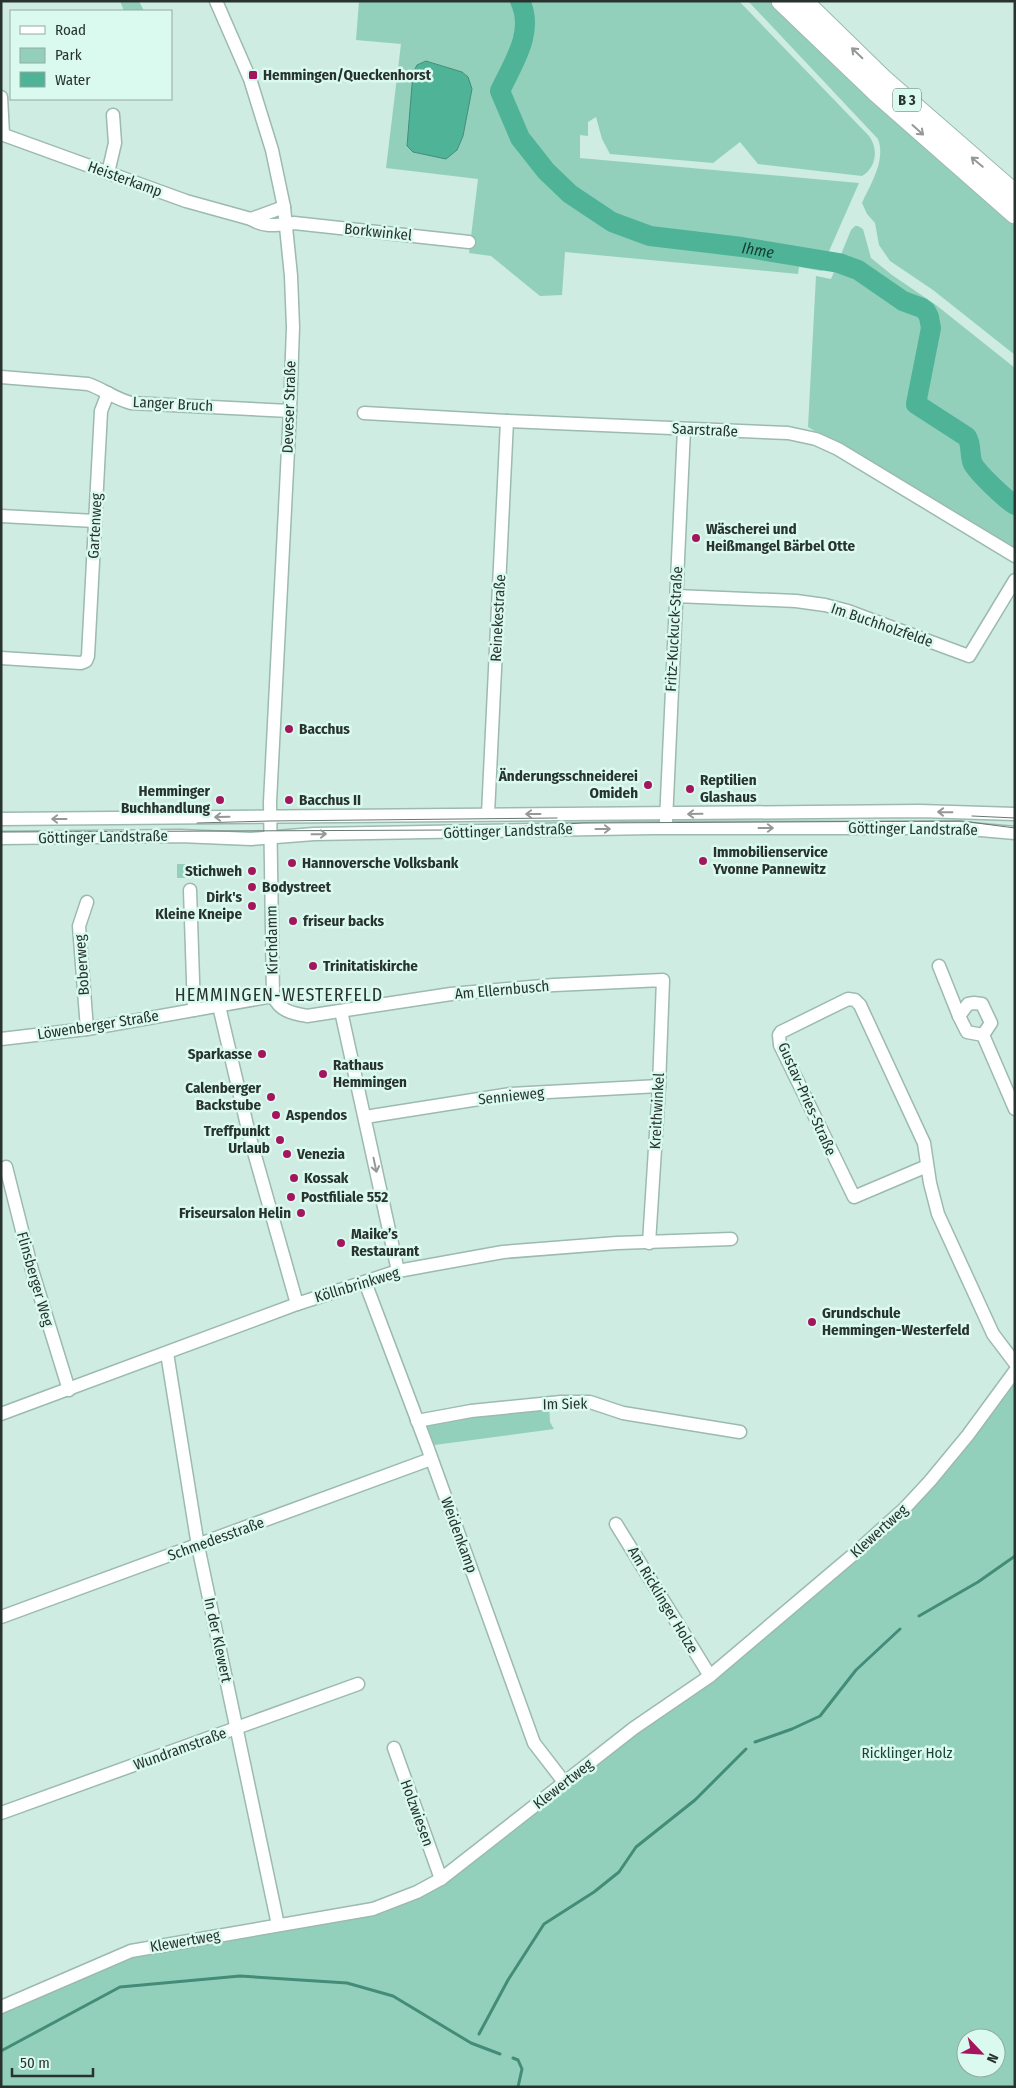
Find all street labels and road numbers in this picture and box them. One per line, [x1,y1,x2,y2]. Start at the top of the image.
road number: B 3 [893,88,921,112]
street label: Heisterkamp [85,157,165,201]
street label: Borkwinkel [343,219,413,245]
street label: Deveser Straße [278,360,300,454]
street label: Langer Bruch [132,393,214,415]
street label: Saarstraße [672,419,738,441]
street label: Gartenweg [84,493,106,559]
street label: Fritz-Kuckuck-Straße [662,566,686,692]
street label: Reinekestraße [487,574,509,662]
street label: Im Buchholzfelde [829,599,935,651]
street label: Göttinger Landstraße [848,819,978,839]
street label: Göttinger Landstraße [443,820,573,842]
street label: Göttinger Landstraße [38,827,168,847]
street label: Kirchdamm [262,905,282,975]
street label: Boberweg [71,934,93,996]
street label: Am Ellernbusch [454,977,550,1003]
street label: Löwenberger Straße [36,1007,160,1043]
street label: Gustav-Pries-Straße [774,1040,840,1158]
street label: Kreithwinkel [646,1072,668,1150]
street label: Sennieweg [477,1084,545,1108]
street label: Flinsberger Weg [13,1230,57,1328]
street label: Köllnbrinkweg [312,1264,402,1306]
street label: Im Siek [543,1395,587,1413]
street label: Weidenkamp [437,1495,481,1575]
street label: Klewertweg [847,1501,911,1561]
street label: Schmedesstraße [165,1513,267,1565]
street label: Am Ricklinger Holze [624,1543,702,1657]
street label: In der Klewert [200,1596,236,1684]
street label: Wundramstraße [131,1724,229,1774]
street label: Klewertweg [530,1755,596,1813]
street label: Holzwiesen [397,1777,437,1849]
street label: Klewertweg [149,1926,221,1956]

